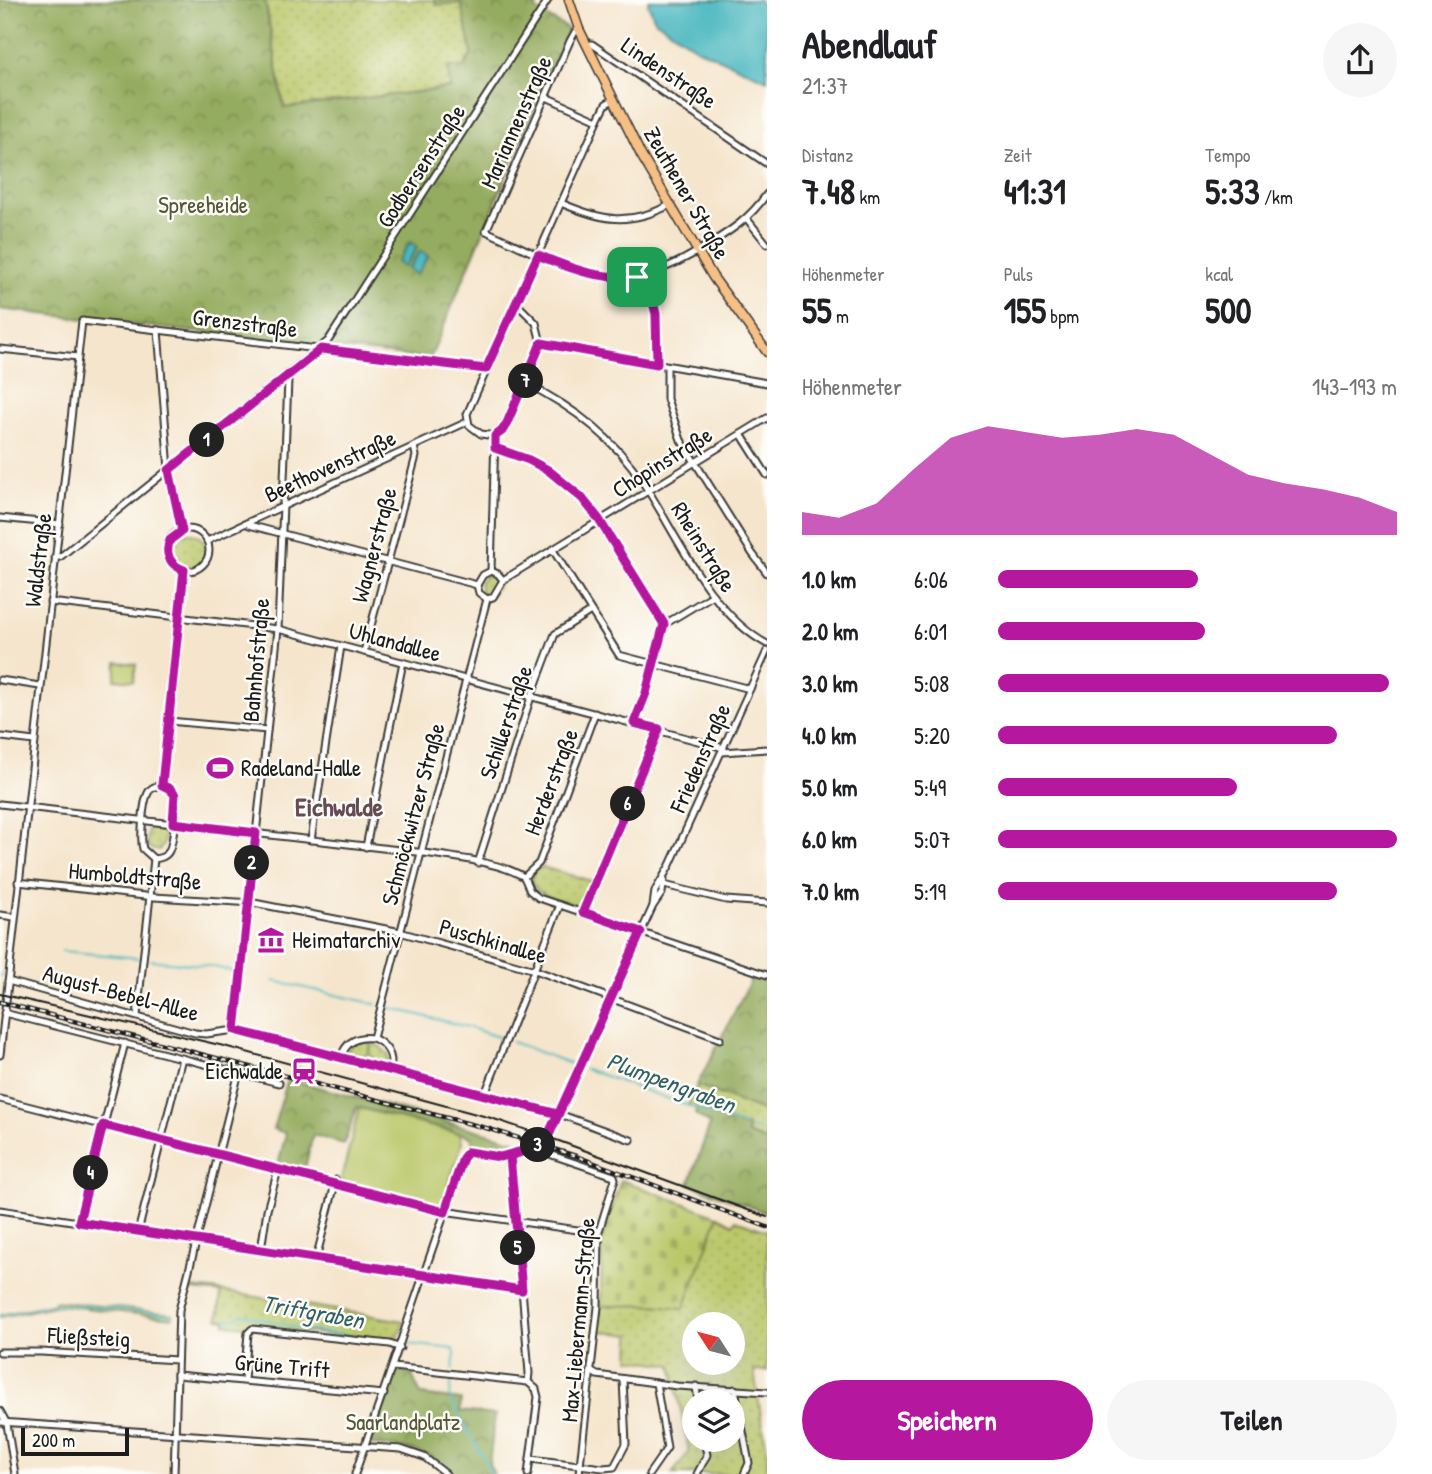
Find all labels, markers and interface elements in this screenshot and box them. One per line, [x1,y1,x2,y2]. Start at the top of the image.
text: Abendlauf [802,18,937,70]
button: share [1323,23,1397,97]
street label: Lindenstraße [616,29,723,116]
street label: Mariannenstraße [472,51,559,193]
text: 21:37 [802,70,848,101]
street label: Godbersenstraße [369,98,472,233]
street label: Zeuthener Straße [637,121,738,265]
text: Distanz [802,142,853,168]
text: Zeit [1004,142,1032,168]
text: Tempo [1205,142,1251,168]
text: 7.48 [802,168,855,215]
text: 41:31 [1004,168,1066,215]
text: 5:33 [1205,168,1260,215]
text: km [855,184,880,210]
text: /km [1260,184,1293,210]
park label: Spreeheide [158,189,248,220]
pin [607,247,667,307]
icon: arrive [618,258,656,296]
text: Höhenmeter [802,261,885,287]
text: Puls [1004,261,1033,287]
text: kcal [1205,261,1233,287]
text: 55 [802,287,832,334]
text: 155 [1004,287,1046,334]
text: 500 [1205,287,1252,334]
street label: Grenzstraße [191,301,299,344]
text: m [832,303,849,329]
text: bpm [1046,303,1079,329]
pin: 7 [508,364,544,398]
text: 7 [521,367,530,393]
text: Höhenmeter [802,371,902,402]
text: 143–193 m [1312,371,1397,402]
street label: Chopinstraße [606,419,718,505]
pin: 1 [190,422,224,458]
street label: Beethovenstraße [259,422,400,510]
text: 1 [203,426,210,452]
street label: Wagnerstraße [343,484,404,606]
street label: Rheinstraße [665,496,744,598]
street label: Waldstraße [16,511,59,609]
text: 1.0 km [802,564,856,595]
text: 6:06 [914,564,948,595]
street label: Bahnhofstraße [235,597,276,723]
street label: Uhlandallee [346,614,445,669]
text: 2.0 km [802,616,858,647]
text: 6:01 [914,616,947,647]
street label: Schillerstraße [472,661,539,783]
text: 3.0 km [802,668,858,699]
text: 5:08 [914,668,949,699]
street label: Friedenstraße [661,698,737,818]
street label: Schmöckwitzer Straße [373,720,452,908]
text: 4.0 km [802,720,856,751]
text: 5:20 [914,720,950,751]
street label: Herderstraße [516,724,585,840]
place label: Radeland-Halle [241,752,361,783]
sports icon: Radeland-Halle [205,753,235,783]
text: 5.0 km [802,772,857,803]
text: 5:49 [914,772,946,803]
pin: 6 [610,786,646,822]
district label: Eichwalde [295,789,384,824]
text: 6 [624,790,631,816]
text: 6.0 km [802,824,857,855]
text: 5:07 [914,824,951,855]
pin: 2 [234,846,270,880]
text: 2 [247,849,256,875]
street label: Humboldtstraße [67,854,203,897]
text: 7.0 km [802,876,859,907]
text: 5:19 [914,876,946,907]
street label: Puschkinallee [436,910,550,971]
place label: Heimatarchiv [292,924,400,955]
museum icon: Heimatarchiv [256,925,286,955]
street label: August-Bebel-Allee [40,957,203,1028]
water label: Plumpengraben [603,1044,742,1122]
place label: Eichwalde [205,1055,283,1086]
station icon: Eichwalde [289,1056,319,1086]
pin: 3 [520,1128,556,1162]
text: 3 [533,1131,542,1157]
pin: 4 [74,1156,108,1190]
text: 4 [87,1159,94,1185]
street label: Max-Liebermann-Straße [553,1216,602,1423]
pin: 5 [500,1230,536,1266]
text: 5 [513,1234,522,1260]
water label: Triftgraben [260,1286,368,1337]
north arrow [682,1312,746,1376]
map controls [682,1312,745,1452]
street label: Fließsteig [46,1319,131,1354]
street label: Grüne Trift [233,1346,332,1385]
button: Speichern [802,1380,1093,1460]
button: Teilen [1107,1380,1397,1460]
button: layers [682,1389,745,1452]
park label: Saarlandplatz [346,1406,460,1437]
scale bar [21,1425,130,1457]
text: 200 m [32,1427,75,1453]

